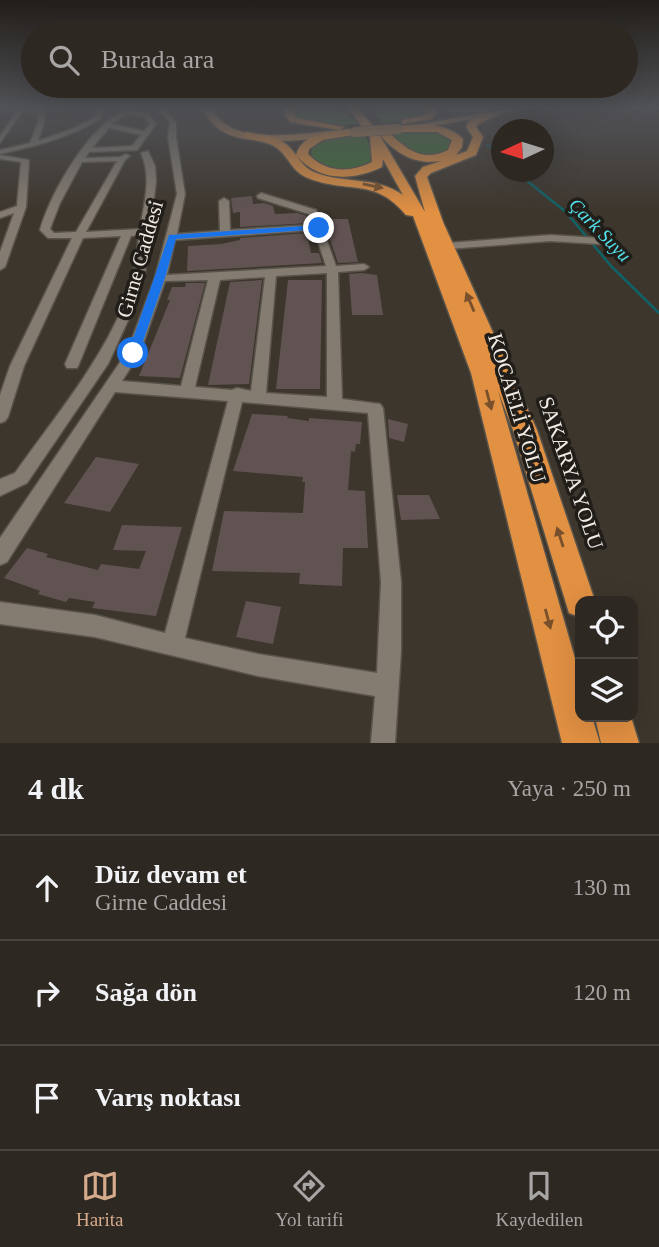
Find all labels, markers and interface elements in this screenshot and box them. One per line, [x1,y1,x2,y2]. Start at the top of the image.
search box [21,21,638,98]
icon: search [45,41,83,79]
text: Burada ara [101,45,214,74]
north arrow [491,119,554,182]
one-way arrow [362,181,384,192]
water label: Çark Suyu [565,194,635,266]
street label: Girne Caddesi [112,198,168,320]
route end [303,212,334,243]
one-way arrow [465,291,476,312]
street label: KOCAELİ YOLU [483,330,551,486]
route start [117,337,148,368]
one-way arrow [484,389,495,411]
street label: SAKARYA YOLU [534,394,608,552]
one-way arrow [554,527,565,548]
map controls [575,596,638,722]
button: locate [575,596,638,659]
one-way arrow [543,608,554,630]
button: layers [575,659,638,722]
text: 4 dk [28,772,84,805]
text: Yaya · 250 m [507,776,631,801]
text: Düz devam et [95,860,247,889]
icon: ahead [28,869,66,907]
text: 130 m [573,875,631,900]
text: Girne Caddesi [95,890,227,915]
icon: right [28,974,66,1012]
text: Sağa dön [95,978,197,1007]
text: 120 m [573,980,631,1005]
icon: arrive [28,1079,66,1117]
text: Varış noktası [95,1083,241,1112]
tab: Harita [76,1167,123,1231]
tab: Yol tarifi [275,1167,344,1231]
tab: Kaydedilen [495,1167,583,1231]

